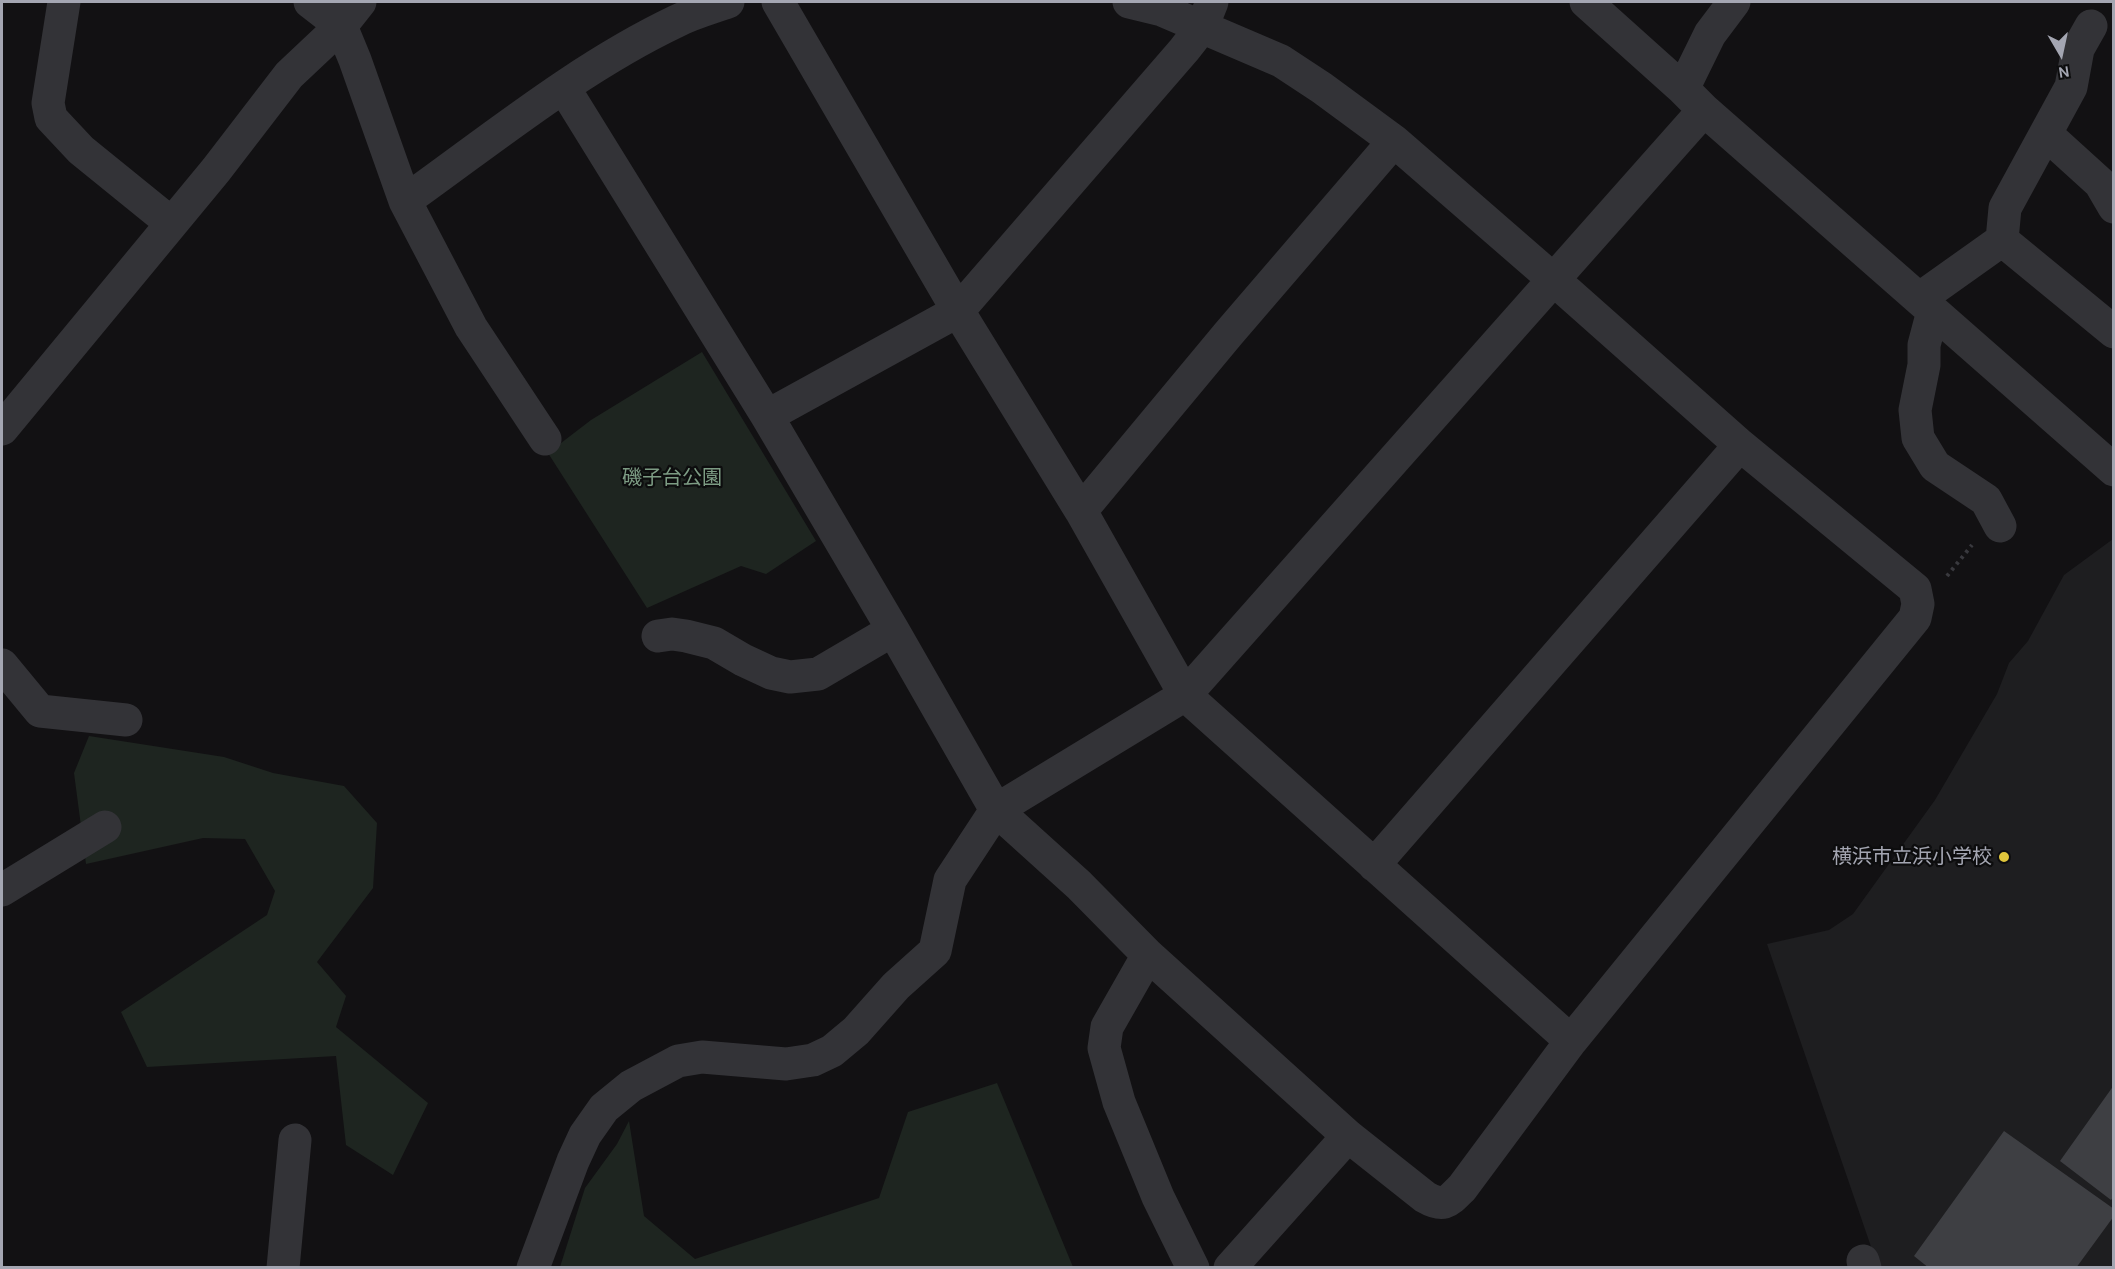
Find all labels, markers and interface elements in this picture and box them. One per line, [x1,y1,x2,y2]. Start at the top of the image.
north arrow [2031,24,2091,84]
text: N [2057,62,2071,83]
park label: 磯子台公園 [622,466,722,490]
place label: 横浜市立浜小学校 [1832,845,1992,869]
marker: 横浜市立浜小学校 [1997,850,2011,864]

